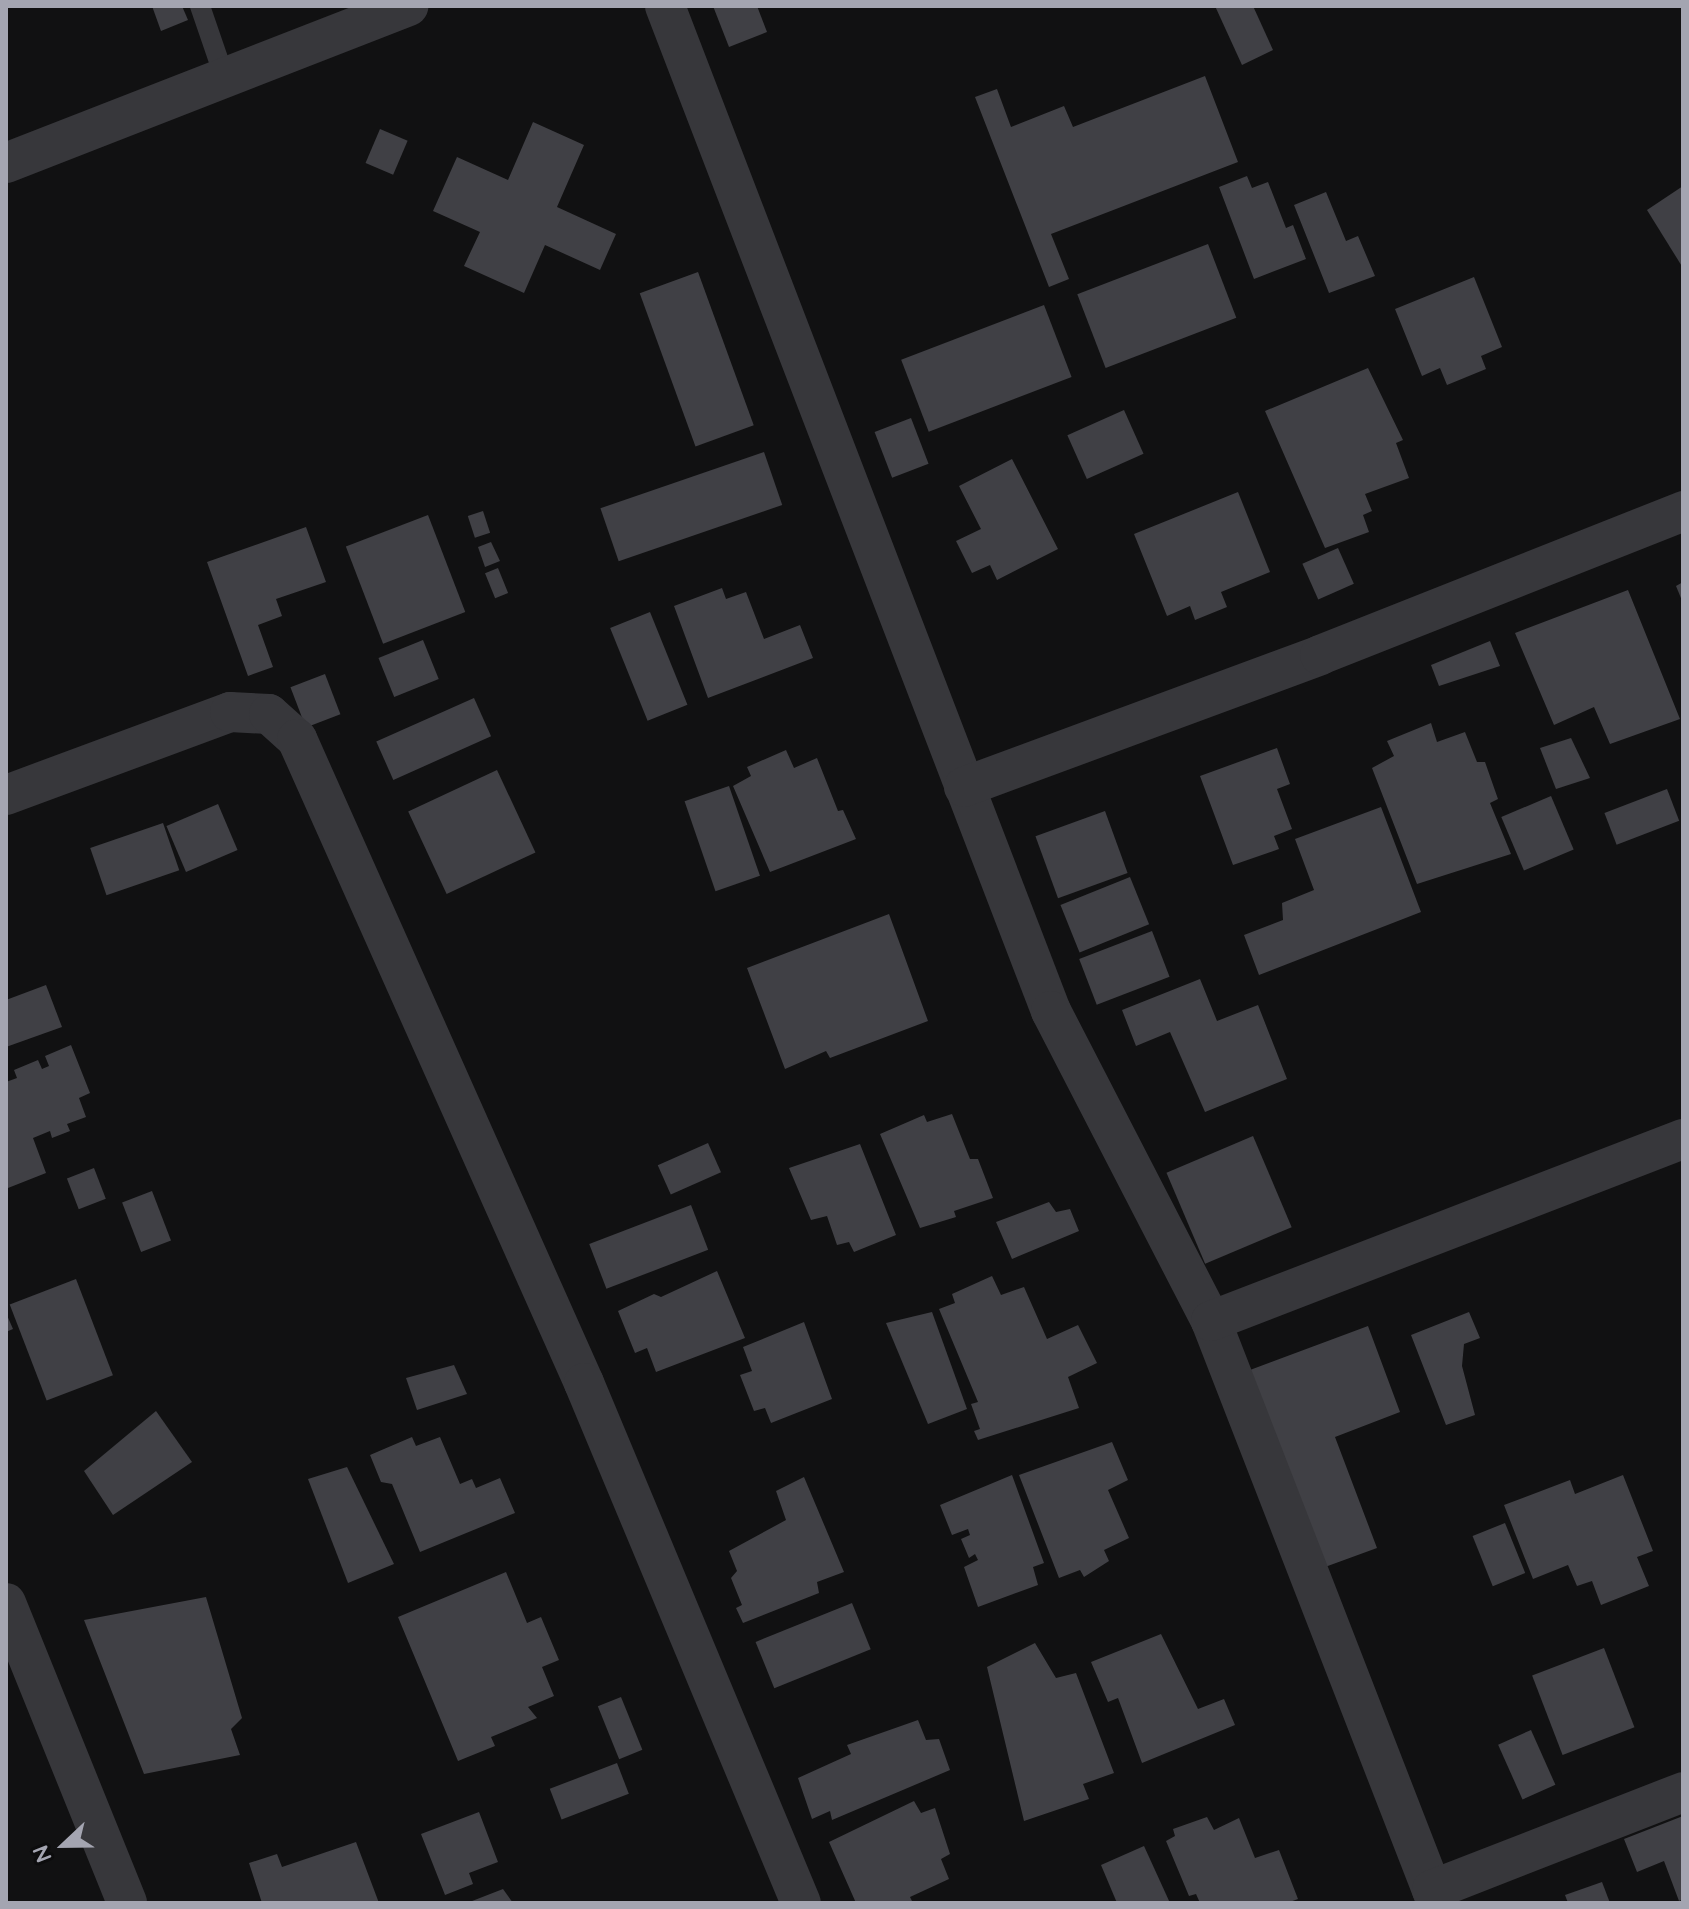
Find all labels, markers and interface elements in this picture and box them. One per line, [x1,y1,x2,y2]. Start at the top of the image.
north arrow [24,1805,104,1885]
text: N [26,1841,58,1867]

